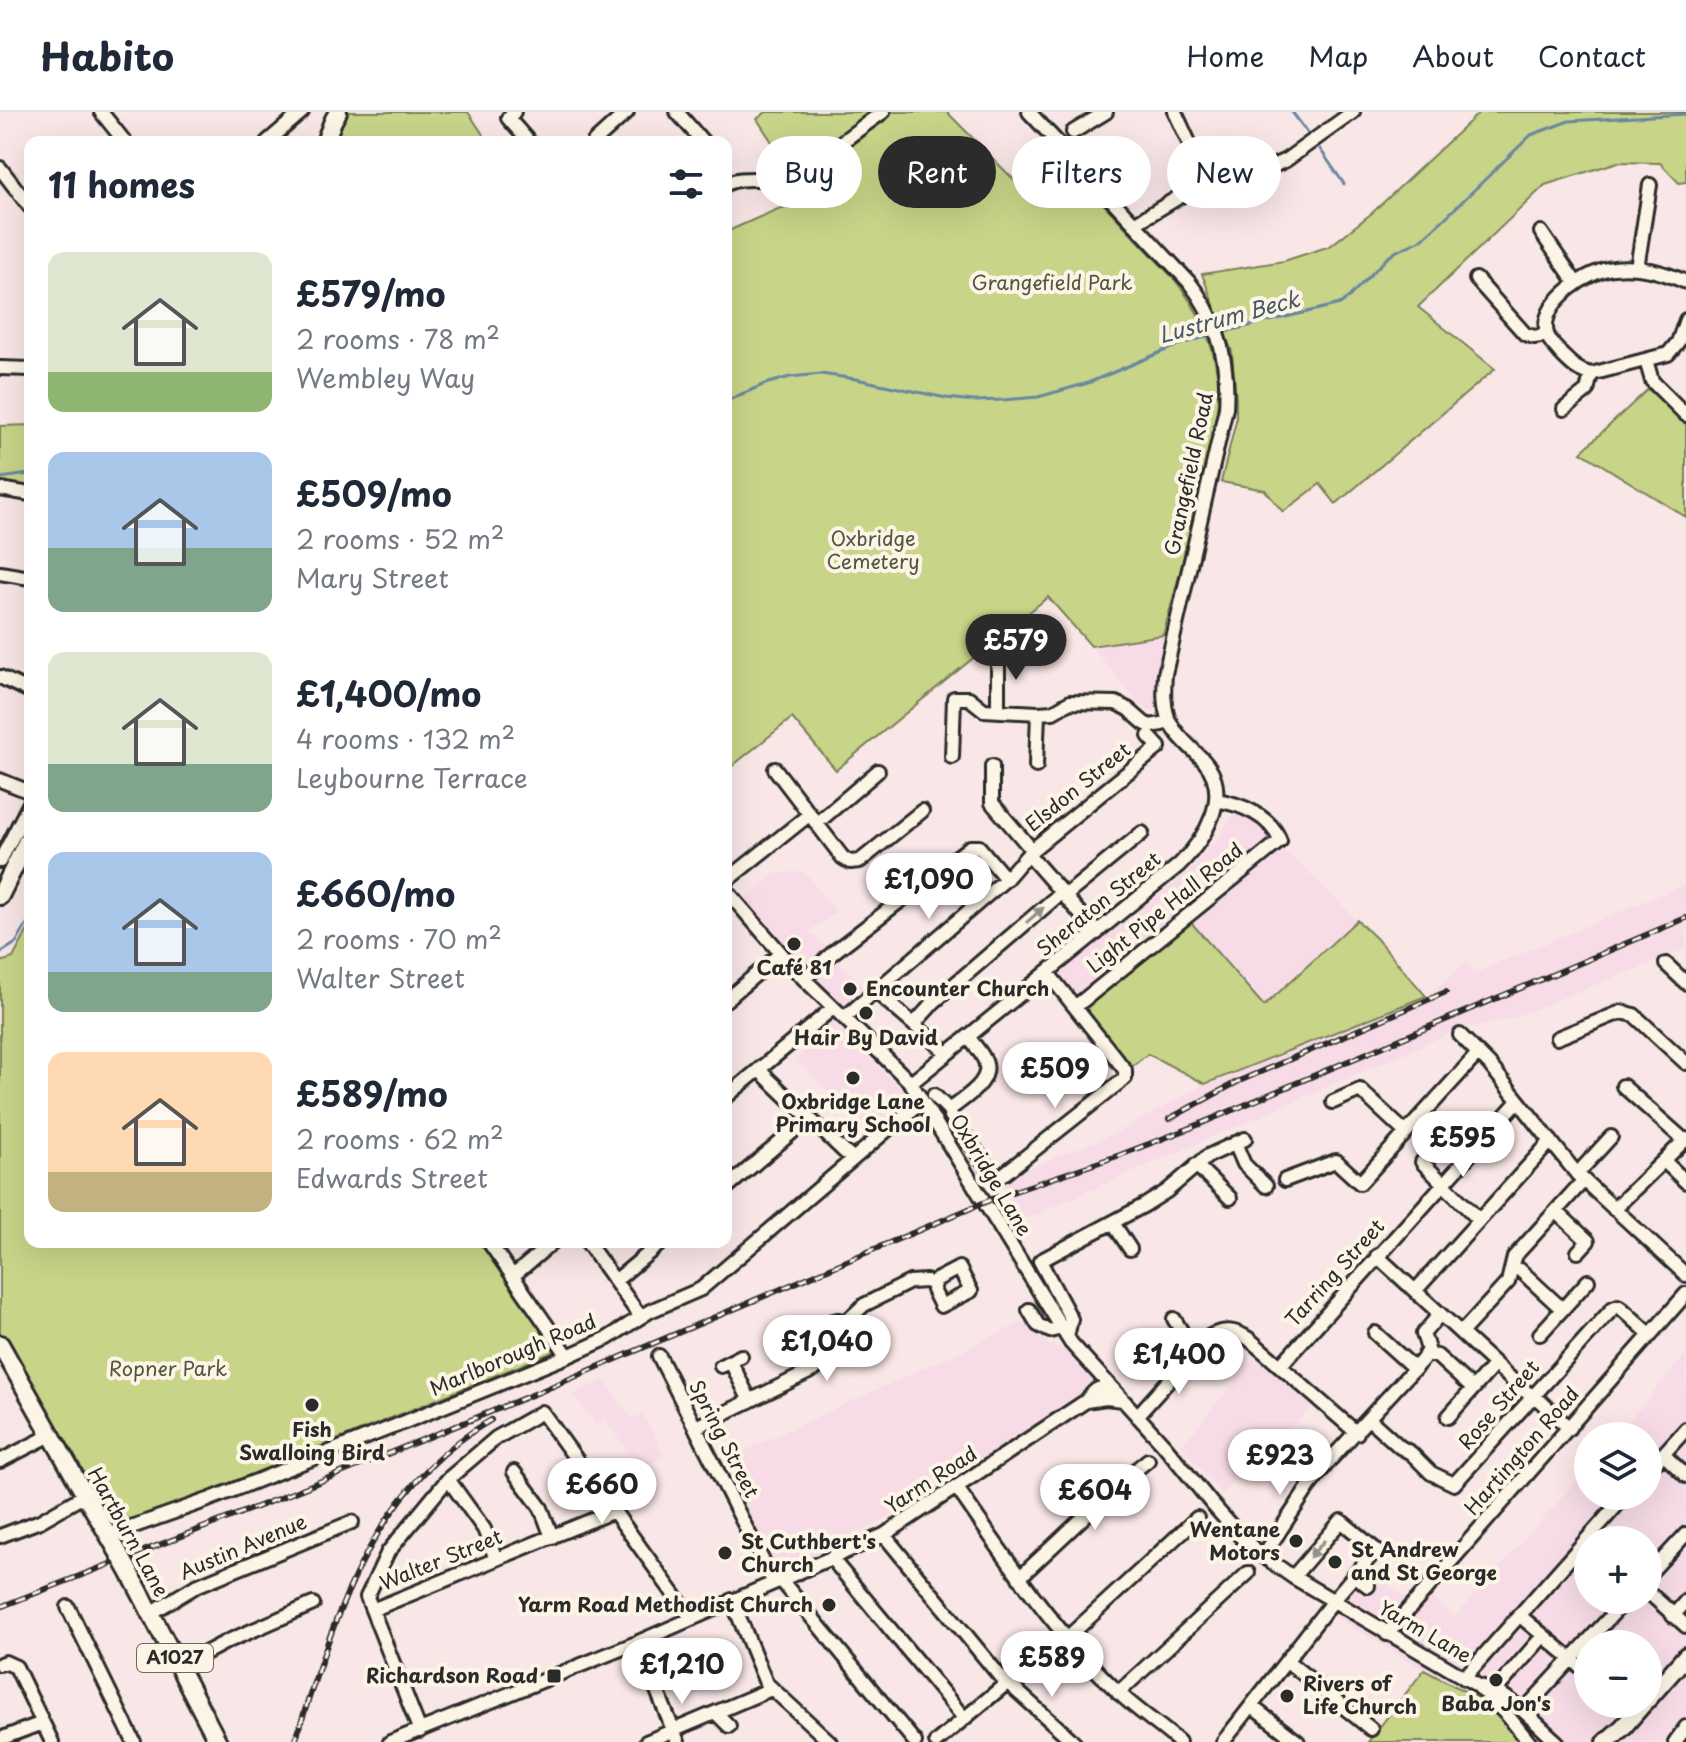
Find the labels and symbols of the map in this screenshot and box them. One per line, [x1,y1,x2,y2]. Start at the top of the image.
park label: Grangefield Park [971,267,1133,297]
water label: Lustrum Beck [1155,280,1304,350]
street label: Grangefield Road [1156,389,1220,558]
park label: Oxbridge Cemetery [826,523,920,576]
pin: £579 [969,614,1063,682]
street label: Elsdon Street [1018,734,1137,838]
street label: Light Pipe Hall Road [1080,835,1249,980]
street label: Sheraton Street [1030,844,1167,963]
pin: £1,090 [864,853,994,921]
one-way arrow [1025,907,1045,924]
marker: Café 81 [785,935,803,953]
place label: Café 81 [756,952,832,982]
place label: Encounter Church [866,973,1049,1003]
marker: Encounter Church [841,980,859,998]
marker: Hair By David [857,1004,875,1022]
place label: Hair By David [794,1022,939,1052]
pin: £509 [1008,1042,1102,1110]
marker: Oxbridge Lane Primary School [844,1069,862,1087]
place label: Oxbridge Lane Primary School [775,1086,931,1139]
street label: Oxbridge Lane [943,1108,1040,1241]
pin: £595 [1416,1111,1510,1179]
street label: Tarring Street [1278,1212,1391,1333]
street label: Marlborough Road [425,1305,600,1403]
pin: £1,040 [762,1315,892,1383]
pin: £1,400 [1114,1328,1244,1396]
park label: Ropner Park [109,1353,227,1383]
street label: Rose Street [1451,1353,1546,1456]
street label: Spring Street [682,1374,767,1503]
street label: Hartington Road [1457,1379,1586,1521]
marker: Fish Swalloing Bird [303,1396,321,1414]
place label: Fish Swalloing Bird [239,1414,386,1467]
pin: £923 [1233,1429,1327,1497]
street label: Yarm Road [878,1438,983,1520]
pin: £660 [555,1458,649,1526]
street label: Hartburn Lane [81,1461,177,1602]
pin: £604 [1048,1464,1142,1532]
street label: Austin Avenue [174,1506,311,1586]
place label: Wentane Motors [1190,1514,1280,1567]
street label: Walter Street [375,1521,506,1597]
place label: St Cuthbert's Church [741,1526,876,1579]
marker: Wentane Motors [1287,1532,1305,1550]
place label: St Andrew and St George [1351,1534,1497,1587]
one-way arrow [1309,1539,1326,1559]
marker: St Cuthbert's Church [716,1544,734,1562]
marker: St Andrew and St George [1326,1553,1344,1571]
place label: Yarm Road Methodist Church [518,1589,813,1619]
street label: Yarm Lane [1373,1592,1478,1670]
marker: Yarm Road Methodist Church [820,1596,838,1614]
pin: £589 [1005,1631,1099,1699]
pin: £1,210 [617,1638,747,1706]
road number: A1027 [137,1644,213,1672]
place label: Richardson Road [366,1660,538,1690]
marker: Richardson Road [545,1667,563,1685]
place label: Rivers of Life Church [1303,1668,1417,1721]
marker: Baba Jon's [1487,1671,1505,1689]
marker: Rivers of Life Church [1278,1687,1296,1705]
place label: Baba Jon's [1441,1688,1551,1718]

